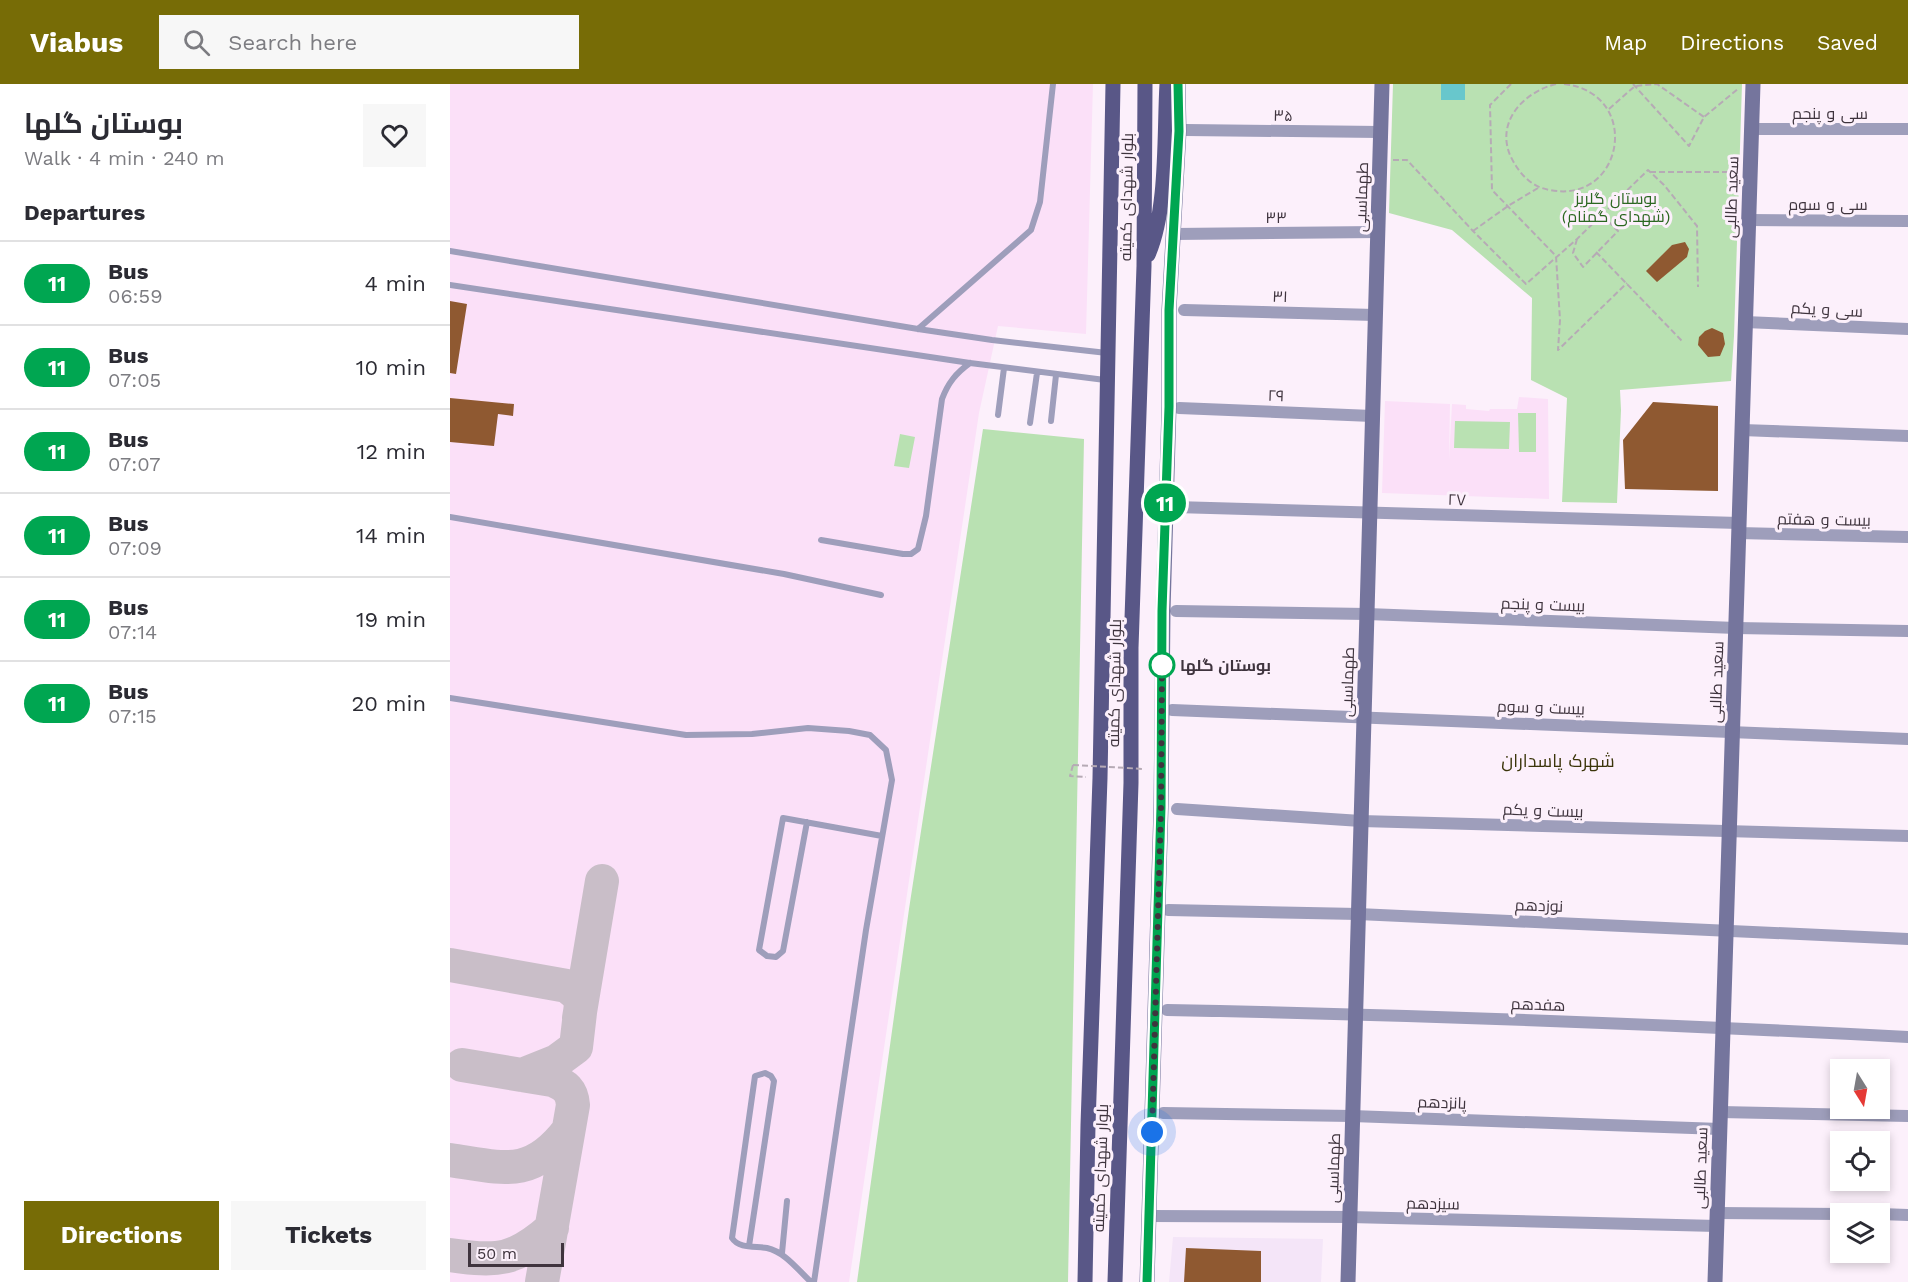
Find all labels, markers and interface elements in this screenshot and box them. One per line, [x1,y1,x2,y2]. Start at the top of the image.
search box [159,15,579,69]
text: Viabus [30,26,123,59]
icon: search [180,26,213,59]
text: Search here [228,30,357,55]
text: Map [1604,30,1647,55]
text: Directions [1680,30,1784,55]
text: Saved [1817,30,1878,55]
button: heart [363,104,426,167]
street label: سی و پنجم [1792,104,1868,125]
street label: ۳۵ [1273,106,1293,125]
text: بوستان گلها [24,107,183,140]
street label: بلوار شهدای کمیته [1116,133,1138,261]
text: Walk · 4 min · 240 m [24,146,224,170]
street label: سعید طالبی [1721,156,1743,238]
street label: طهماسبی [1351,162,1373,232]
park label: بوستان گلریز (شهدای گمنام) [1562,189,1670,228]
street label: سی و سوم [1788,195,1868,216]
text: Departures [24,200,145,225]
street label: ۳۳ [1265,208,1287,227]
text: Bus [108,259,148,284]
text: 11 [48,271,66,296]
text: 4 min [365,271,426,296]
text: 06:59 [108,284,163,308]
street label: ۳۱ [1272,287,1288,306]
street label: سی و یکم [1790,298,1864,323]
text: Bus [108,343,148,368]
text: 11 [48,355,66,380]
text: 10 min [356,355,426,380]
text: 07:05 [108,368,161,392]
street label: ۲۹ [1267,386,1285,405]
text: Bus [108,427,148,452]
text: 11 [48,439,66,464]
text: 12 min [357,439,426,464]
text: 07:07 [108,452,160,476]
line badge: 11 [1138,484,1192,522]
street label: ۲۷ [1447,490,1467,509]
text: 11 [1156,491,1174,516]
street label: بیست و هفتم [1777,509,1871,532]
text: Bus [108,511,148,536]
text: 11 [48,523,66,548]
text: 14 min [356,523,426,548]
text: 07:09 [108,536,162,560]
street label: بیست و پنجم [1500,594,1586,617]
text: Bus [108,595,148,620]
text: 11 [48,607,66,632]
text: 19 min [356,607,426,632]
street label: بلوار شهدای کمیته [1104,619,1126,747]
text: 07:14 [108,620,157,644]
street label: سعید طالبی [1706,641,1728,723]
street label: طهماسبی [1337,647,1359,717]
marker: بوستان گلها [1149,652,1175,678]
place label: بوستان گلها [1180,656,1271,675]
text: Bus [108,679,148,704]
text: 11 [48,691,66,716]
text: 20 min [352,691,426,716]
street label: بیست و سوم [1497,696,1585,721]
text: 07:15 [108,704,157,728]
district label: شهرک پاسداران [1501,750,1615,773]
street label: بیست و یکم [1502,800,1584,823]
street label: نوزدهم [1514,895,1564,918]
street label: هفدهم [1510,994,1566,1017]
north arrow [1830,1059,1890,1119]
map controls [1830,1059,1890,1263]
street label: پانزدهم [1417,1092,1468,1115]
street label: بلوار شهدای کمیته [1089,1104,1113,1233]
your location [1137,1117,1167,1147]
street label: سعید طالبی [1690,1127,1712,1209]
button: locate [1830,1131,1890,1191]
street label: طهماسبی [1323,1133,1345,1203]
street label: سیزدهم [1406,1194,1460,1215]
button: Directions [24,1201,219,1270]
button: Tickets [231,1201,426,1270]
button: layers [1830,1203,1890,1263]
scale bar [468,1240,564,1268]
text: 50 m [477,1244,517,1263]

